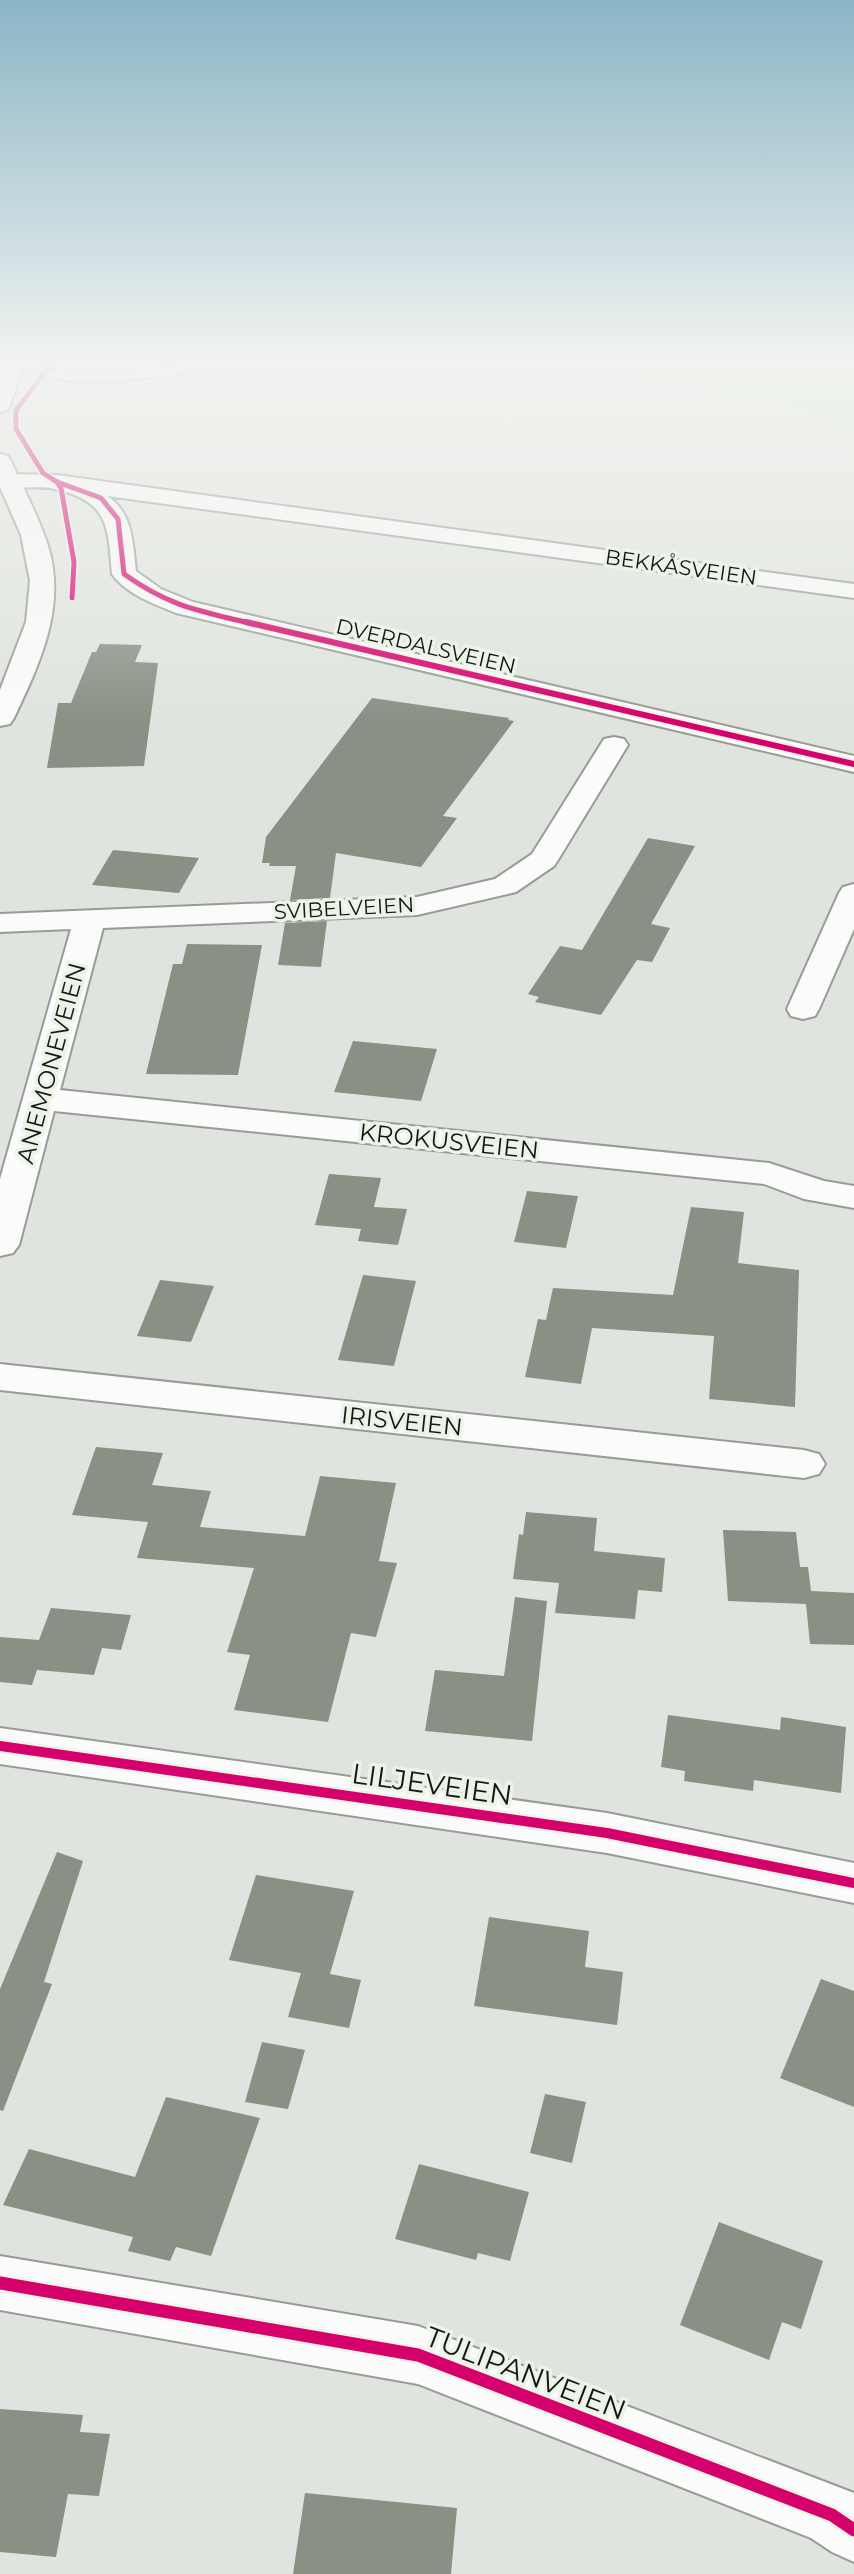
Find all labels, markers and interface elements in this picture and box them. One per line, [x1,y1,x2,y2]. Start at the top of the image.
street label: BEKKÅSVEIEN [604,544,758,590]
street label: DVERDALSVEIEN [334,613,518,679]
street label: SVIBELVEIEN [273,892,415,924]
street label: ANEMONEVEIEN [10,960,92,1166]
street label: KROKUSVEIEN [358,1117,540,1165]
street label: IRISVEIEN [340,1400,464,1442]
street label: LILJEVEIEN [350,1756,514,1812]
street label: TULIPANVEIEN [421,2319,631,2427]

